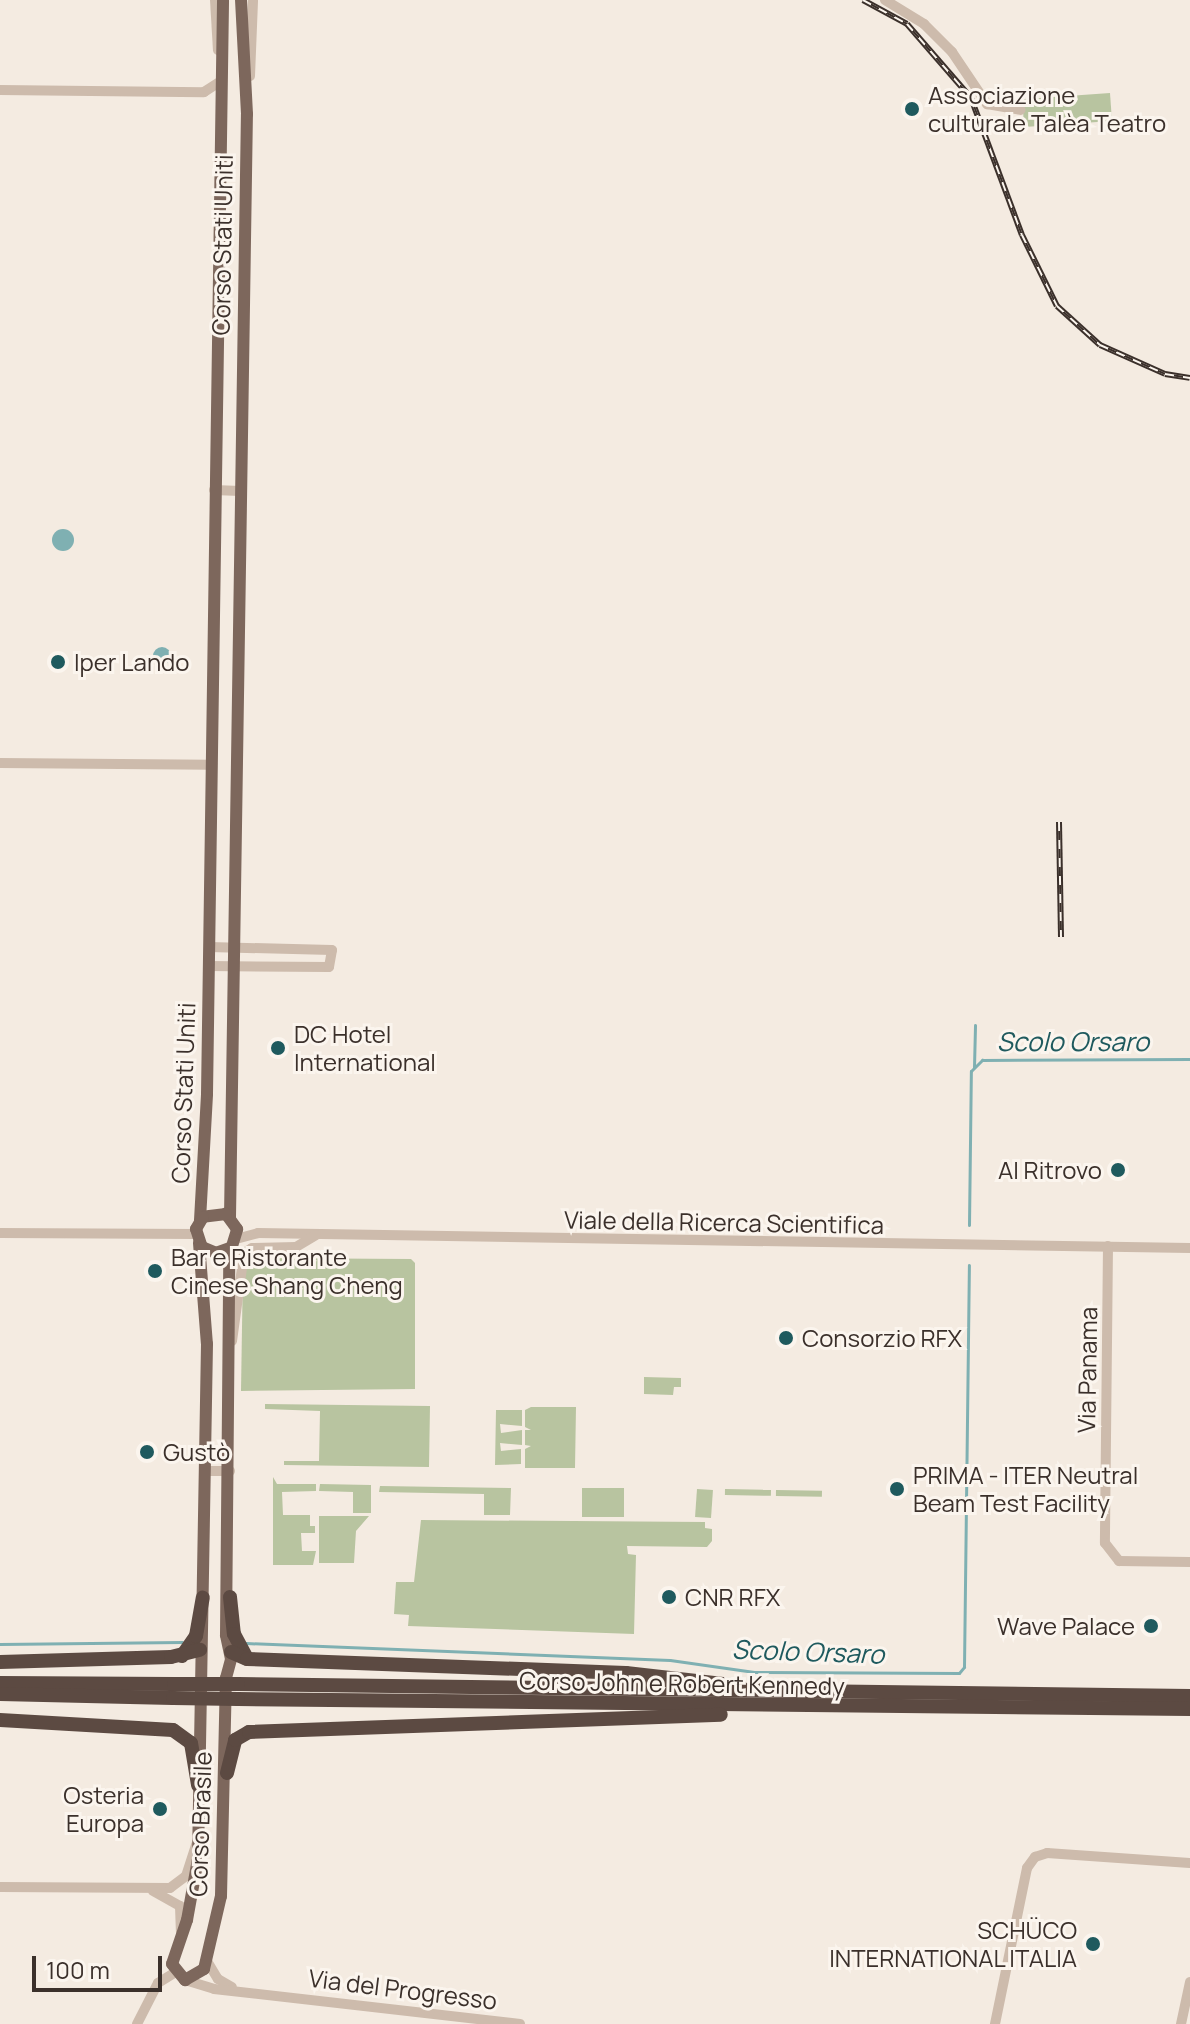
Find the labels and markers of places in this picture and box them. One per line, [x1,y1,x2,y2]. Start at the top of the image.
place label: Associazione culturale Talèa Teatro [928,81,1166,137]
marker: Associazione culturale Talèa Teatro [903,100,921,118]
place label: Iper Lando [74,648,189,676]
marker: Iper Lando [49,653,67,671]
place label: DC Hotel International [294,1020,436,1076]
marker: DC Hotel International [269,1039,287,1057]
place label: Al Ritrovo [998,1156,1102,1184]
marker: Al Ritrovo [1109,1161,1127,1179]
place label: Bar e Ristorante Cinese Shang Cheng [171,1243,403,1299]
marker: Bar e Ristorante Cinese Shang Cheng [146,1262,164,1280]
place label: Consorzio RFX [802,1324,962,1352]
marker: Consorzio RFX [777,1329,795,1347]
place label: Gustò [163,1438,230,1466]
marker: Gustò [138,1443,156,1461]
place label: PRIMA - ITER Neutral Beam Test Facility [913,1461,1138,1517]
marker: PRIMA - ITER Neutral Beam Test Facility [888,1480,906,1498]
place label: CNR RFX [685,1583,780,1611]
marker: CNR RFX [660,1588,678,1606]
place label: Wave Palace [997,1612,1135,1640]
marker: Wave Palace [1142,1617,1160,1635]
place label: Osteria Europa [63,1781,144,1837]
marker: Osteria Europa [151,1800,169,1818]
place label: SCHÜCO INTERNATIONAL ITALIA [828,1916,1077,1972]
marker: SCHÜCO INTERNATIONAL ITALIA [1084,1935,1102,1953]

